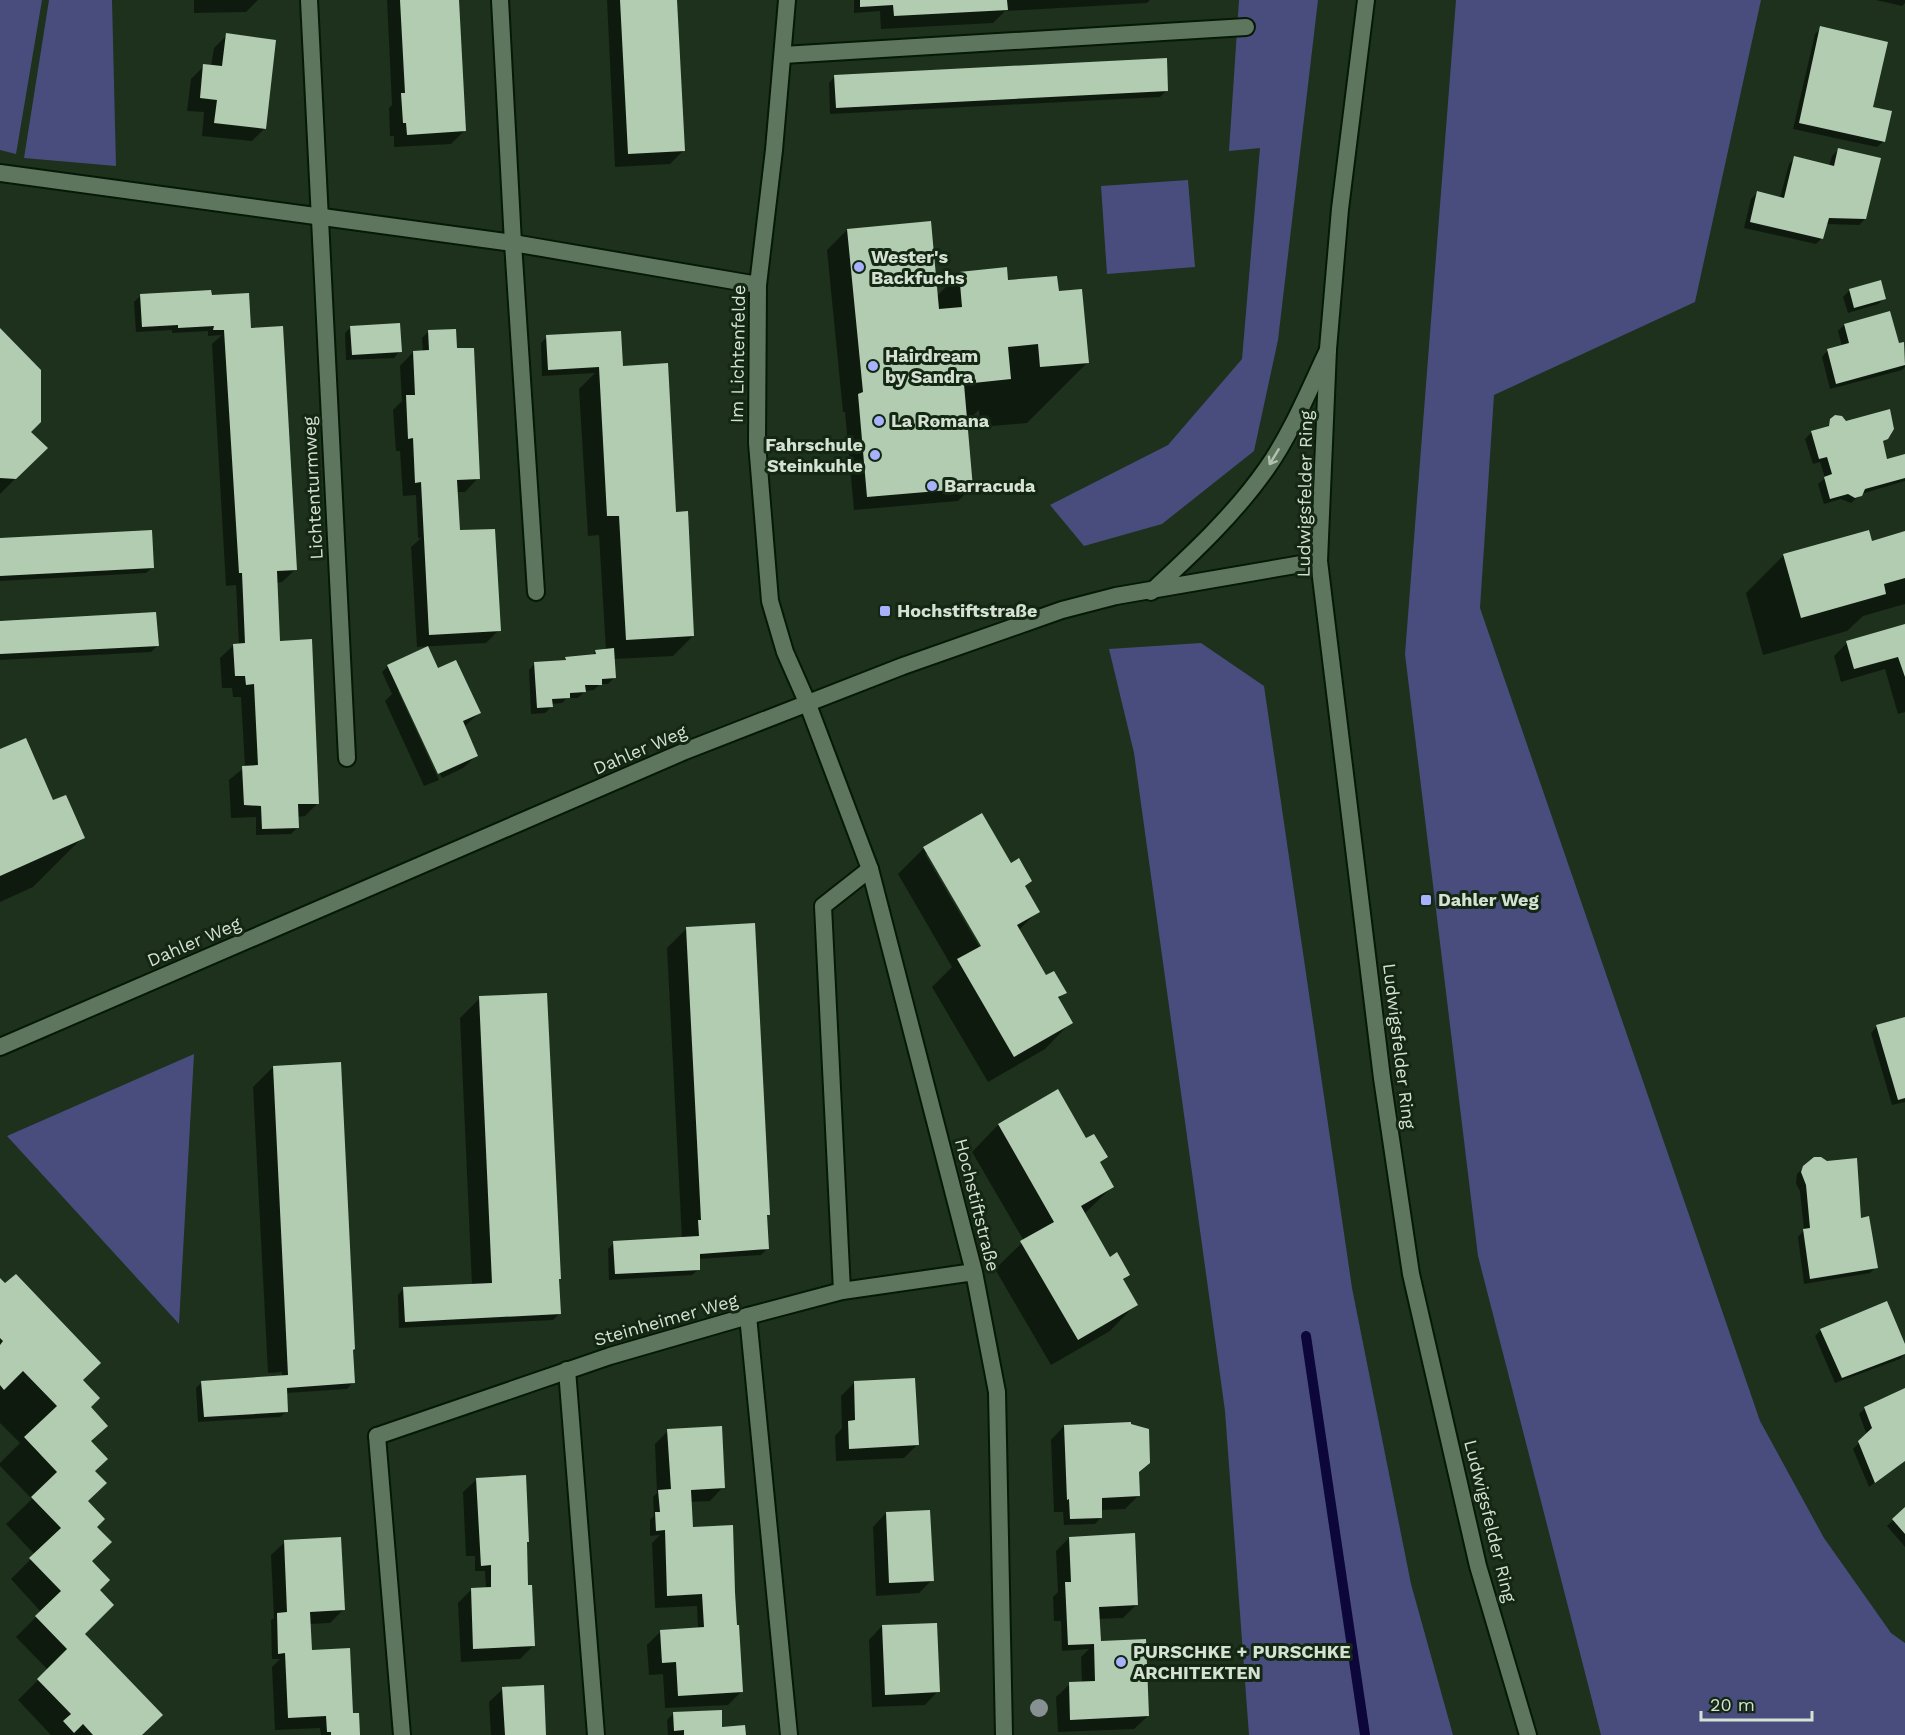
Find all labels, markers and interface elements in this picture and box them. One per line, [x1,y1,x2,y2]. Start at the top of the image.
place label: Wester's Backfuchs [871,246,965,288]
marker: Wester's Backfuchs [852,260,866,274]
street label: Im Lichtenfelde [726,285,749,423]
place label: Hairdream by Sandra [885,345,978,387]
marker: Hairdream by Sandra [866,359,880,373]
place label: La Romana [891,410,990,431]
street label: Ludwigsfelder Ring [1293,410,1316,578]
marker: La Romana [872,414,886,428]
street label: Lichtenturmweg [298,416,327,560]
place label: Fahrschule Steinkuhle [765,434,863,476]
marker: Fahrschule Steinkuhle [868,448,882,462]
one-way arrow [1267,448,1279,465]
place label: Barracuda [944,475,1036,496]
marker: Barracuda [925,479,939,493]
place label: Hochstiftstraße [897,600,1037,621]
marker: Hochstiftstraße [878,604,892,618]
street label: Dahler Weg [590,720,690,779]
place label: Dahler Weg [1438,889,1539,910]
marker: Dahler Weg [1419,893,1433,907]
street label: Dahler Weg [144,912,244,971]
street label: Ludwigsfelder Ring [1379,962,1420,1130]
street label: Hochstiftstraße [951,1136,1004,1274]
street label: Steinheimer Weg [592,1289,741,1350]
street label: Ludwigsfelder Ring [1460,1437,1521,1605]
place label: PURSCHKE + PURSCHKE ARCHITEKTEN [1133,1641,1351,1683]
marker: PURSCHKE + PURSCHKE ARCHITEKTEN [1114,1655,1128,1669]
scale bar [1701,1684,1812,1722]
text: 20 m [1710,1694,1755,1715]

